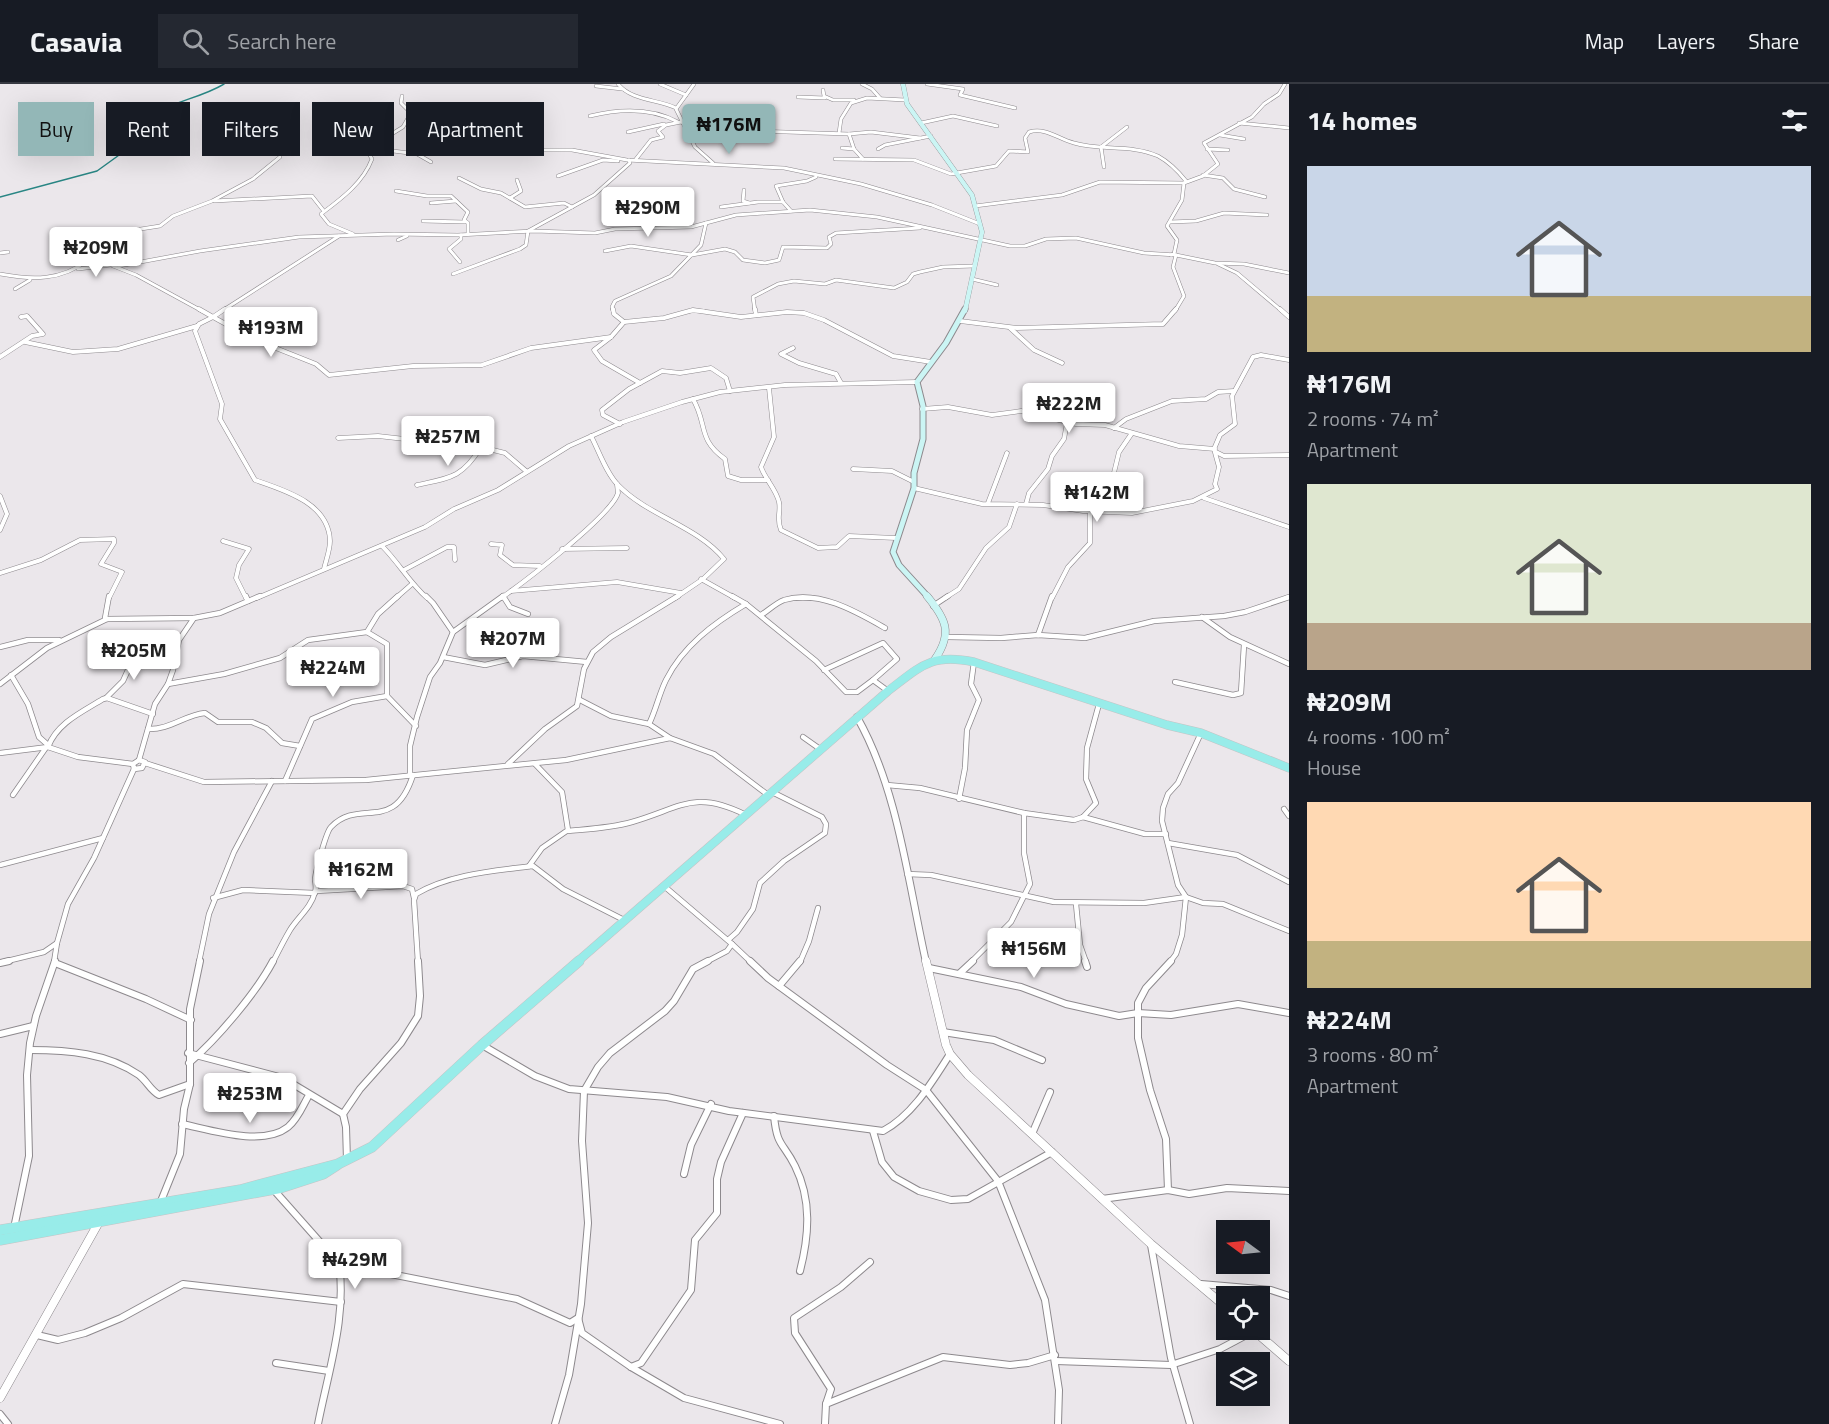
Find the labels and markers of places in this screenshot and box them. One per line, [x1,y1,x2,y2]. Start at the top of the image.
pin: ₦176M [687,104,771,155]
pin: ₦290M [606,187,690,238]
pin: ₦209M [54,227,138,278]
pin: ₦193M [229,307,313,358]
pin: ₦222M [1027,383,1111,434]
pin: ₦257M [406,416,490,467]
pin: ₦142M [1055,472,1139,523]
pin: ₦207M [471,618,555,669]
pin: ₦205M [92,630,176,681]
pin: ₦224M [291,647,375,698]
pin: ₦162M [319,849,403,900]
pin: ₦156M [992,928,1076,979]
pin: ₦253M [208,1073,292,1124]
pin: ₦429M [313,1239,397,1290]

